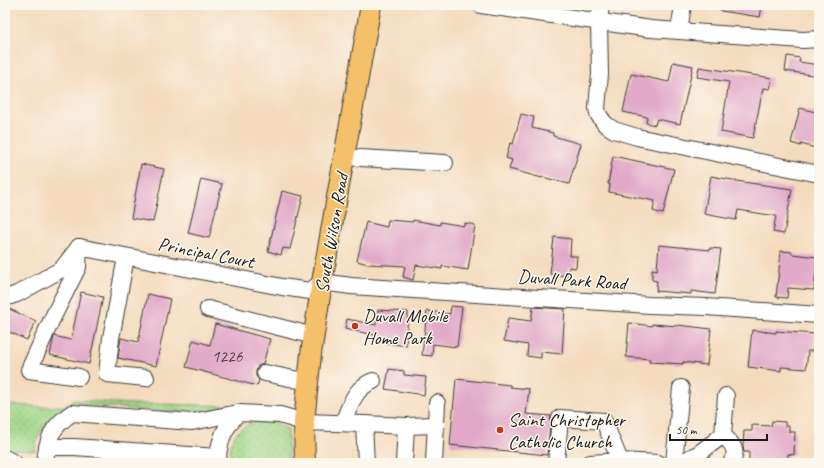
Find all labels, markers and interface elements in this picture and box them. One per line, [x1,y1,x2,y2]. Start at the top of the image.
street label: South Wilson Road [310,169,355,295]
street label: Principal Court [156,232,257,274]
street label: Duvall Park Road [517,264,629,296]
place label: Duvall Mobile Home Park [363,304,449,350]
marker: Duvall Mobile Home Park [350,321,360,331]
house number: 1226 [212,346,244,367]
place label: Saint Christopher Catholic Church [508,408,627,454]
scale bar [670,416,767,442]
text: 50 m [676,422,698,438]
marker: Saint Christopher Catholic Church [495,425,505,435]

